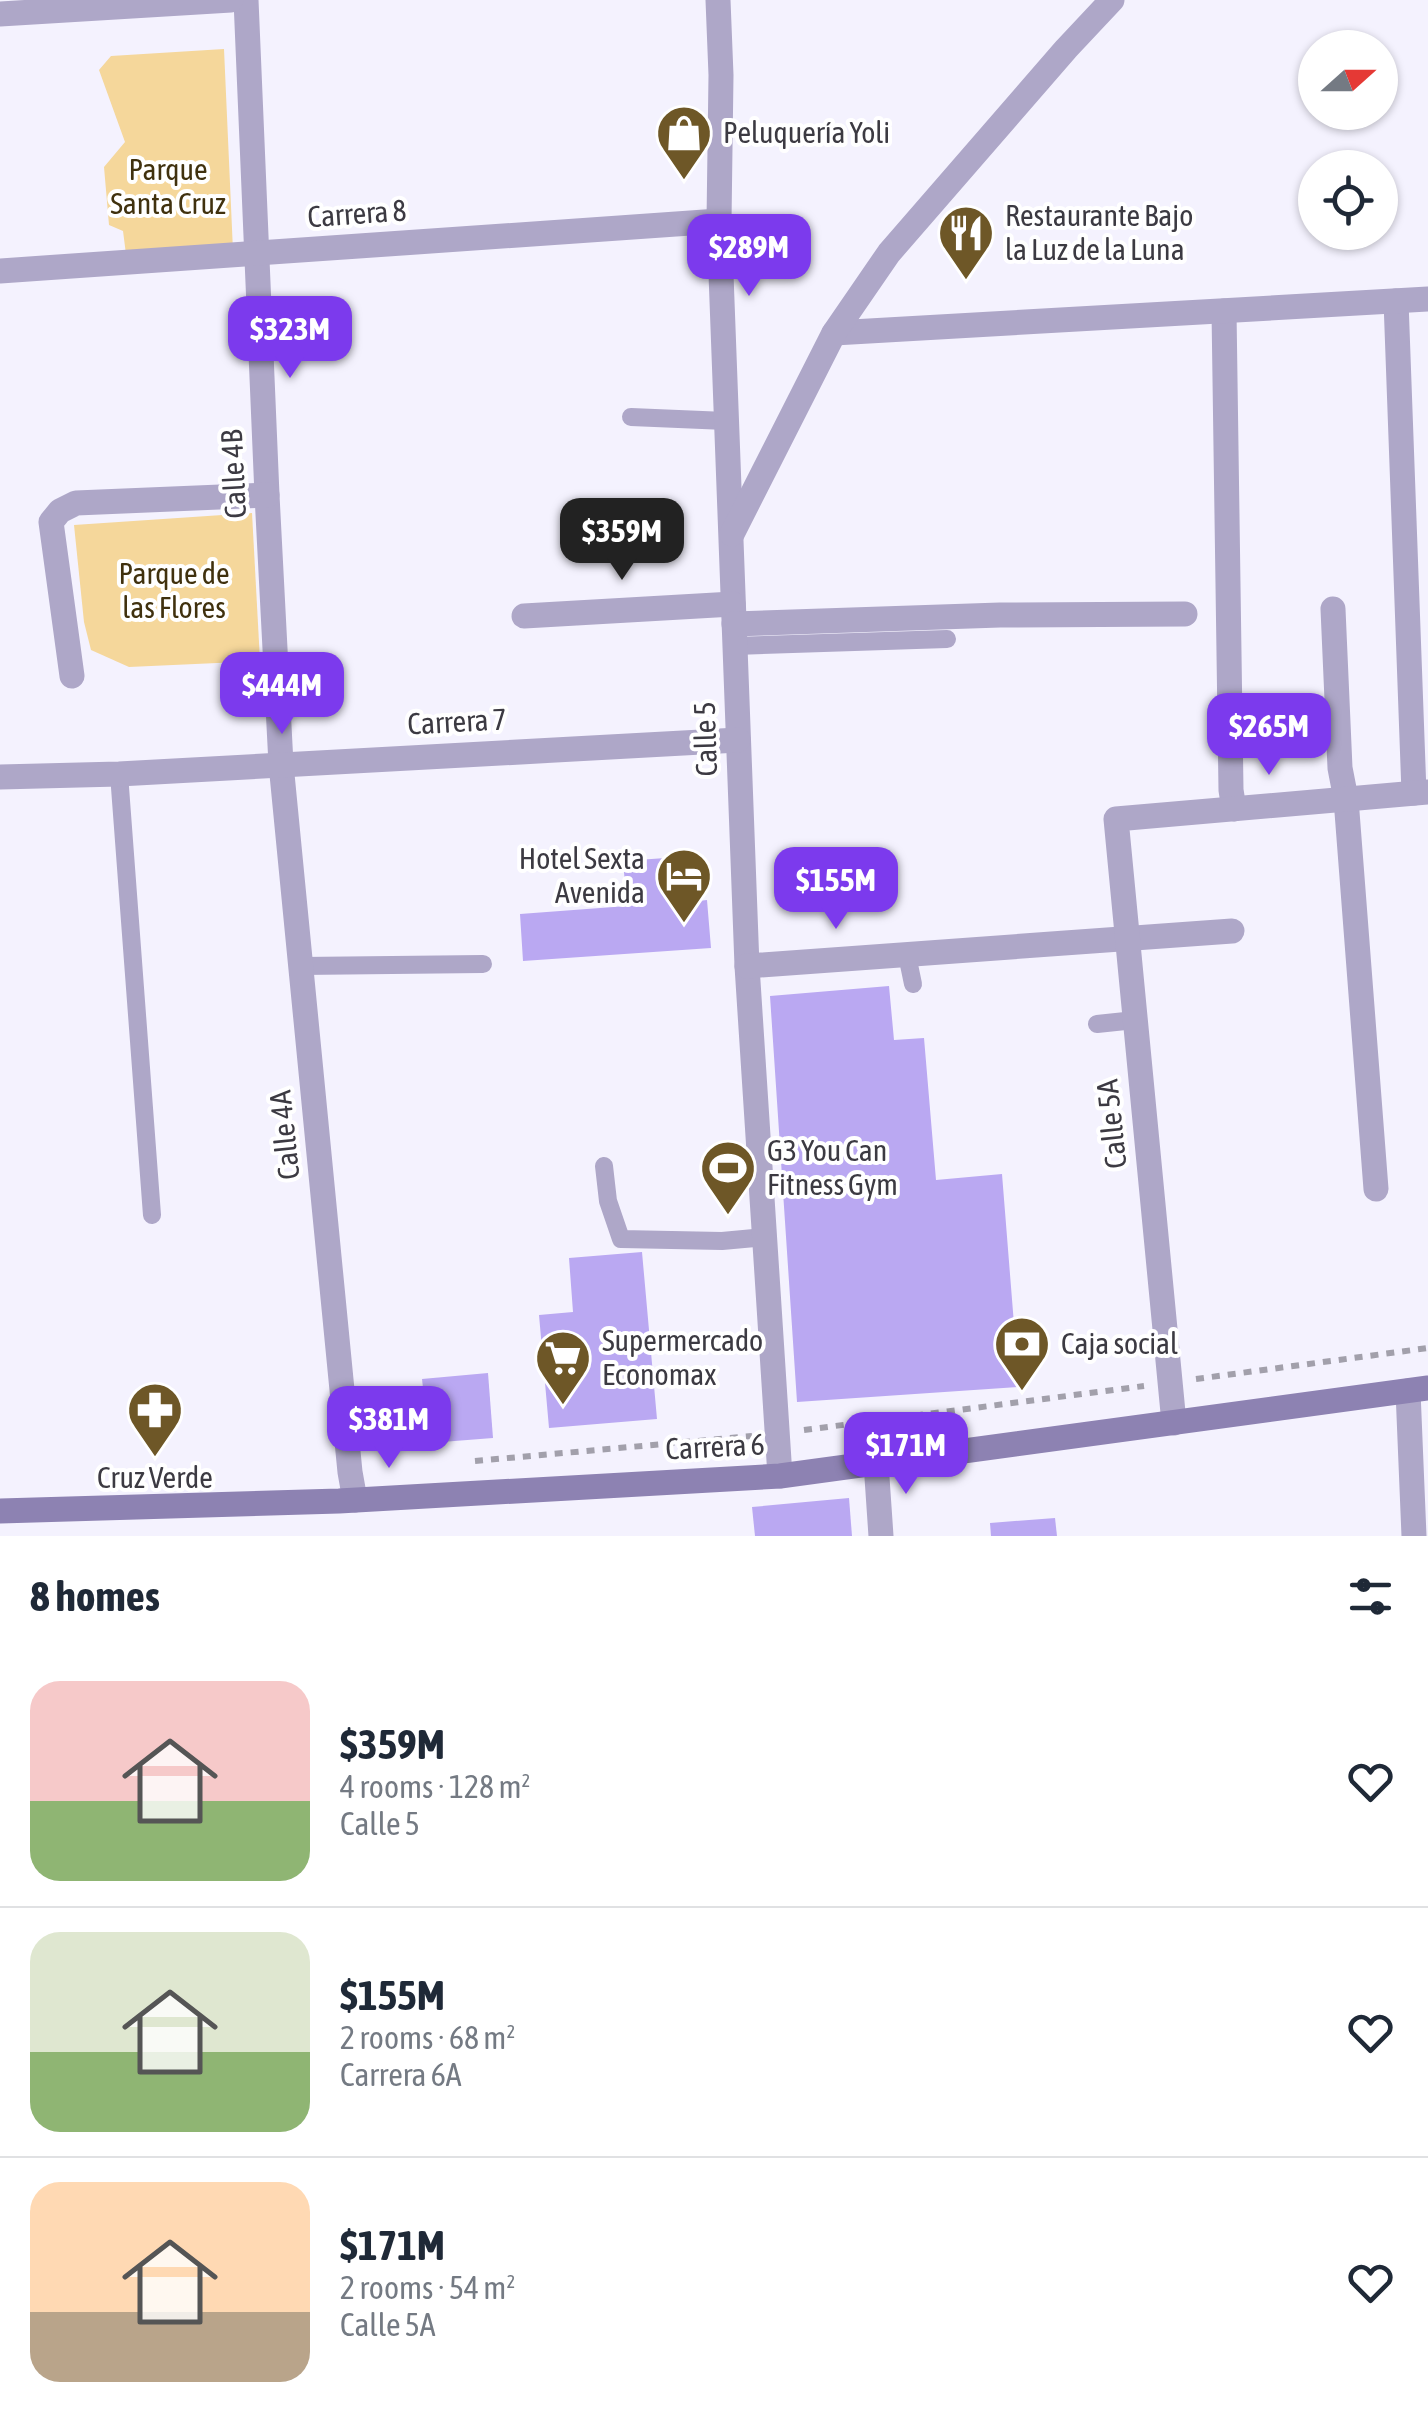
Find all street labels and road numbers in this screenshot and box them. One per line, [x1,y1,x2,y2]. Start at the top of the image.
street label: Carrera 8 [306,193,408,233]
street label: Calle 4B [214,429,252,519]
street label: Carrera 7 [407,701,507,741]
street label: Calle 5 [687,701,723,777]
street label: Calle 5A [1089,1077,1133,1170]
street label: Calle 4A [262,1088,306,1181]
street label: Carrera 6 [665,1426,765,1466]

